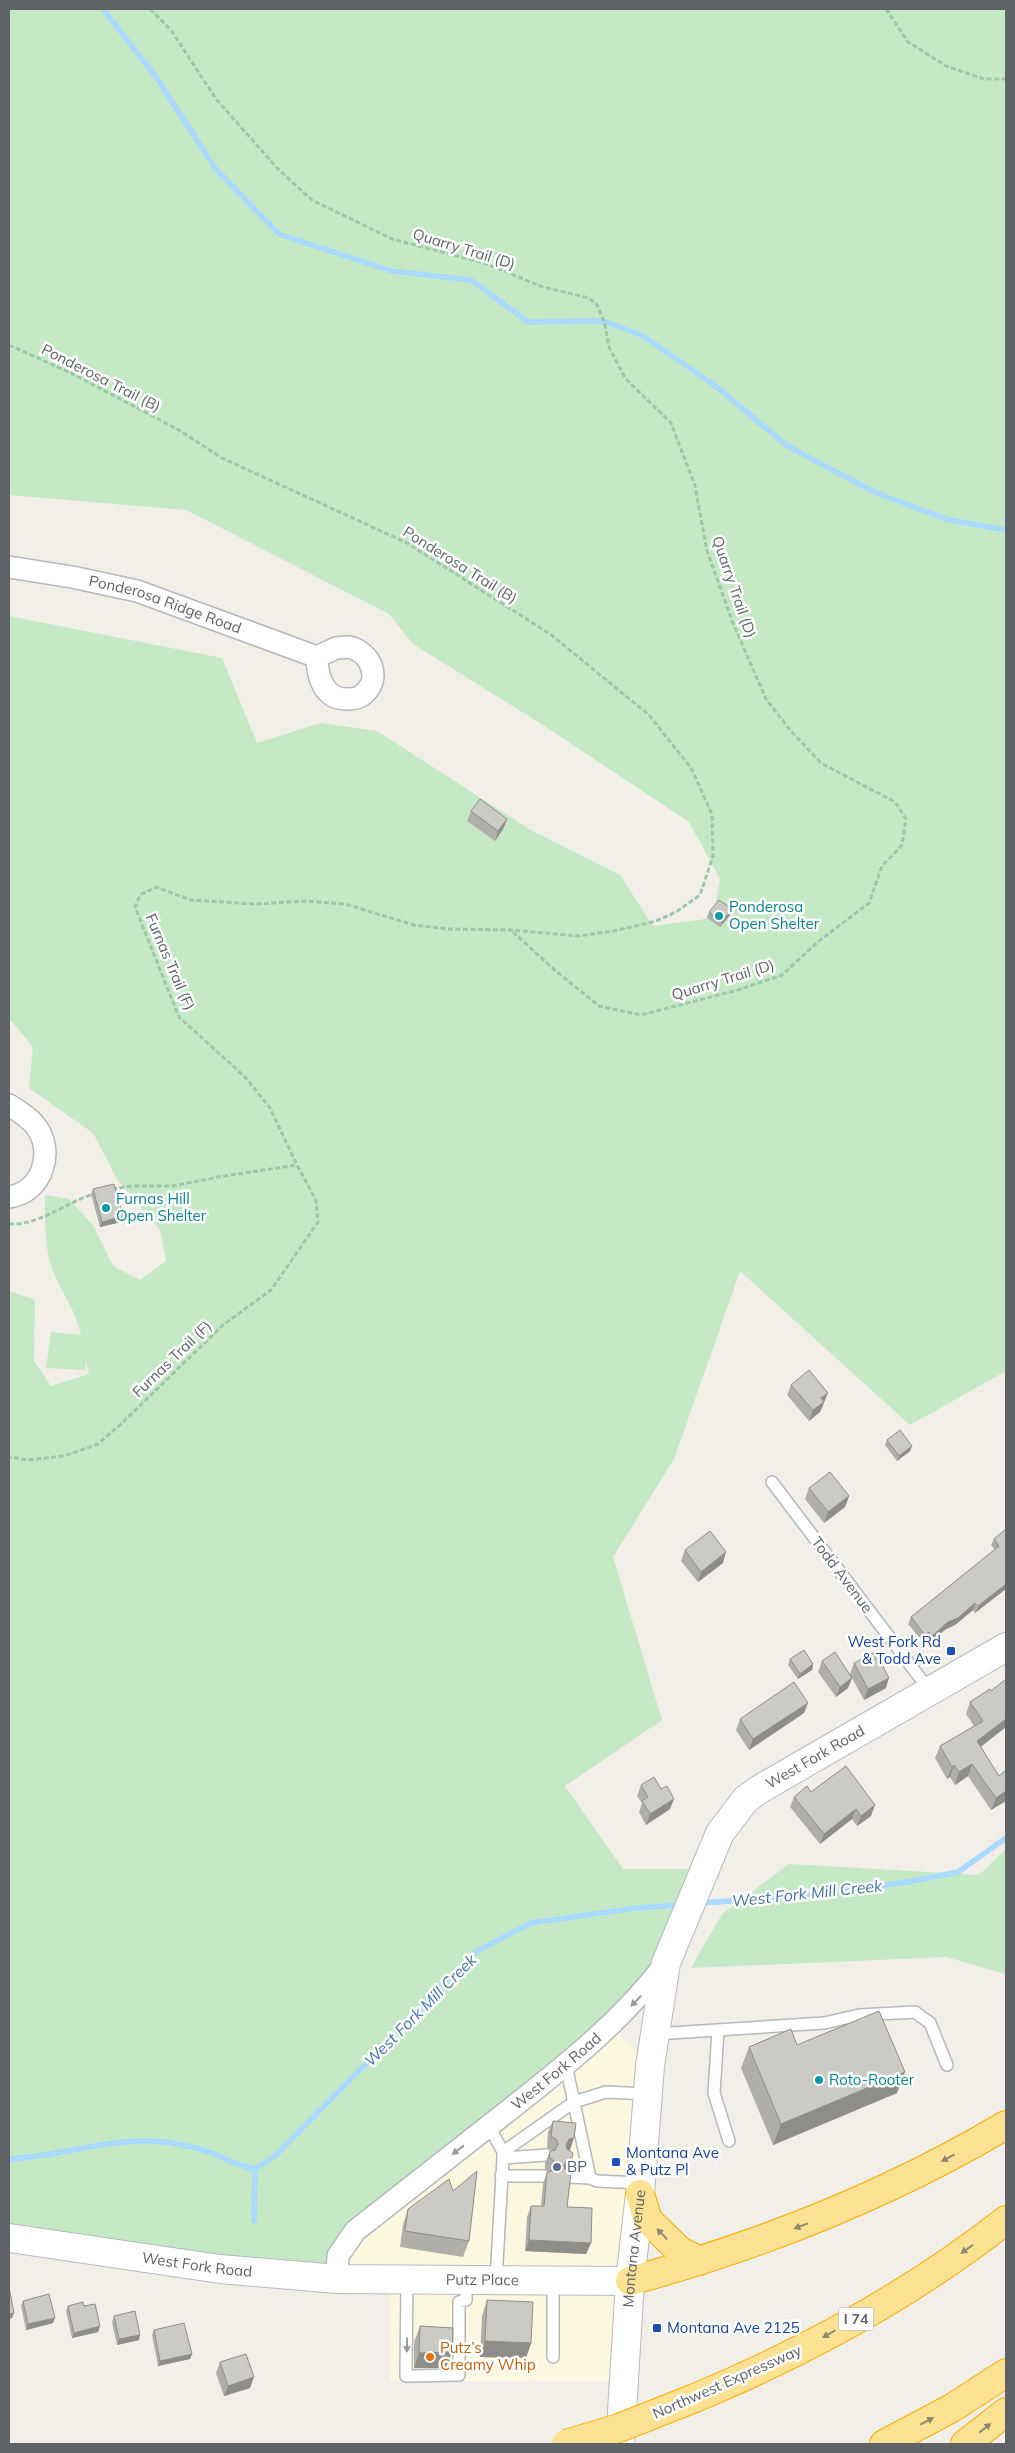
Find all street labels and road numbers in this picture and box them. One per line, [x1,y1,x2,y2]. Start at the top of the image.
street label: Quarry Trail (D) [410,224,518,273]
street label: Ponderosa Trail (B) [38,339,164,416]
street label: Ponderosa Trail (B) [400,522,521,607]
street label: Quarry Trail (D) [708,533,761,640]
street label: Ponderosa Ridge Road [87,571,244,637]
street label: Furnas Trail (F) [142,911,199,1013]
street label: Quarry Trail (D) [669,955,777,1004]
street label: Furnas Trail (F) [128,1316,215,1401]
street label: Todd Avenue [808,1533,877,1617]
street label: West Fork Road [762,1721,868,1793]
street label: West Fork Road [507,2028,605,2114]
street label: Montana Avenue [618,2189,649,2308]
street label: West Fork Road [141,2248,253,2281]
street label: Putz Place [446,2270,519,2289]
road number: I 74 [838,2308,874,2330]
street label: Northwest Expressway [649,2340,804,2423]

